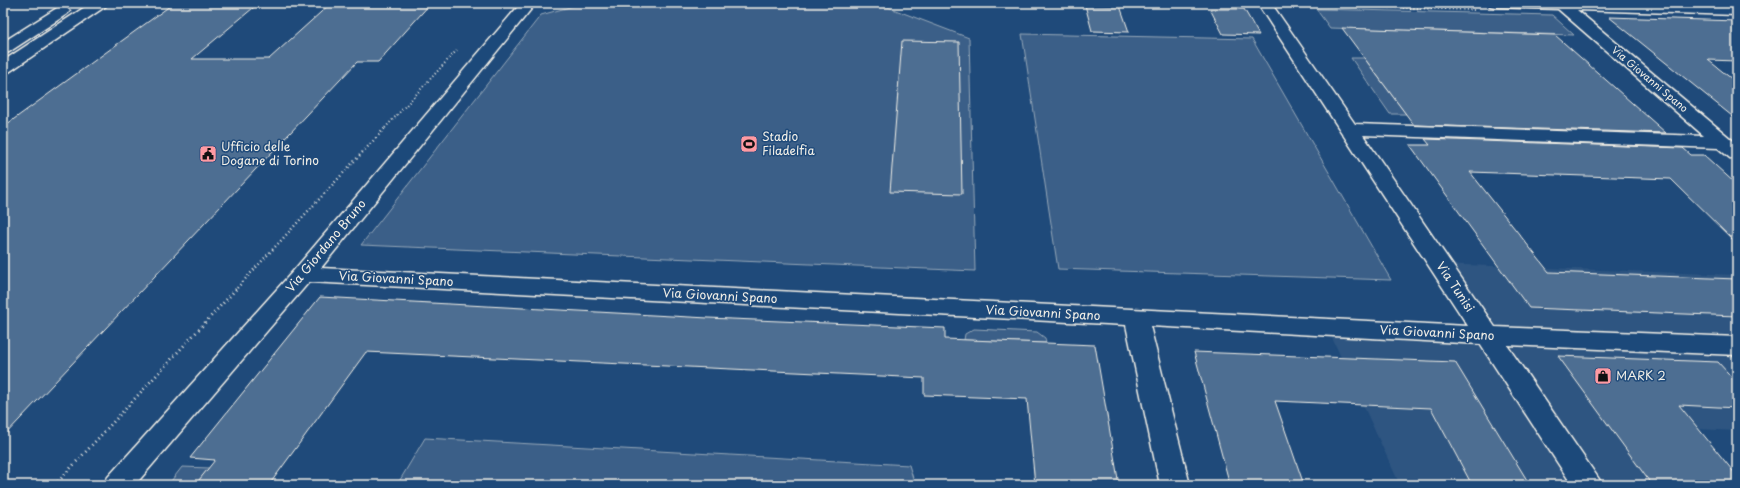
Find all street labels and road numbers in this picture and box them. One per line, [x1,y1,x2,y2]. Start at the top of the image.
street label: Via Giovanni Spano [1609,42,1692,115]
street label: Via Giordano Bruno [281,195,370,296]
street label: Via Tunisi [1432,258,1479,315]
street label: Via Giovanni Spano [338,266,454,290]
street label: Via Giovanni Spano [662,283,778,307]
street label: Via Giovanni Spano [985,300,1101,324]
street label: Via Giovanni Spano [1379,320,1495,344]

